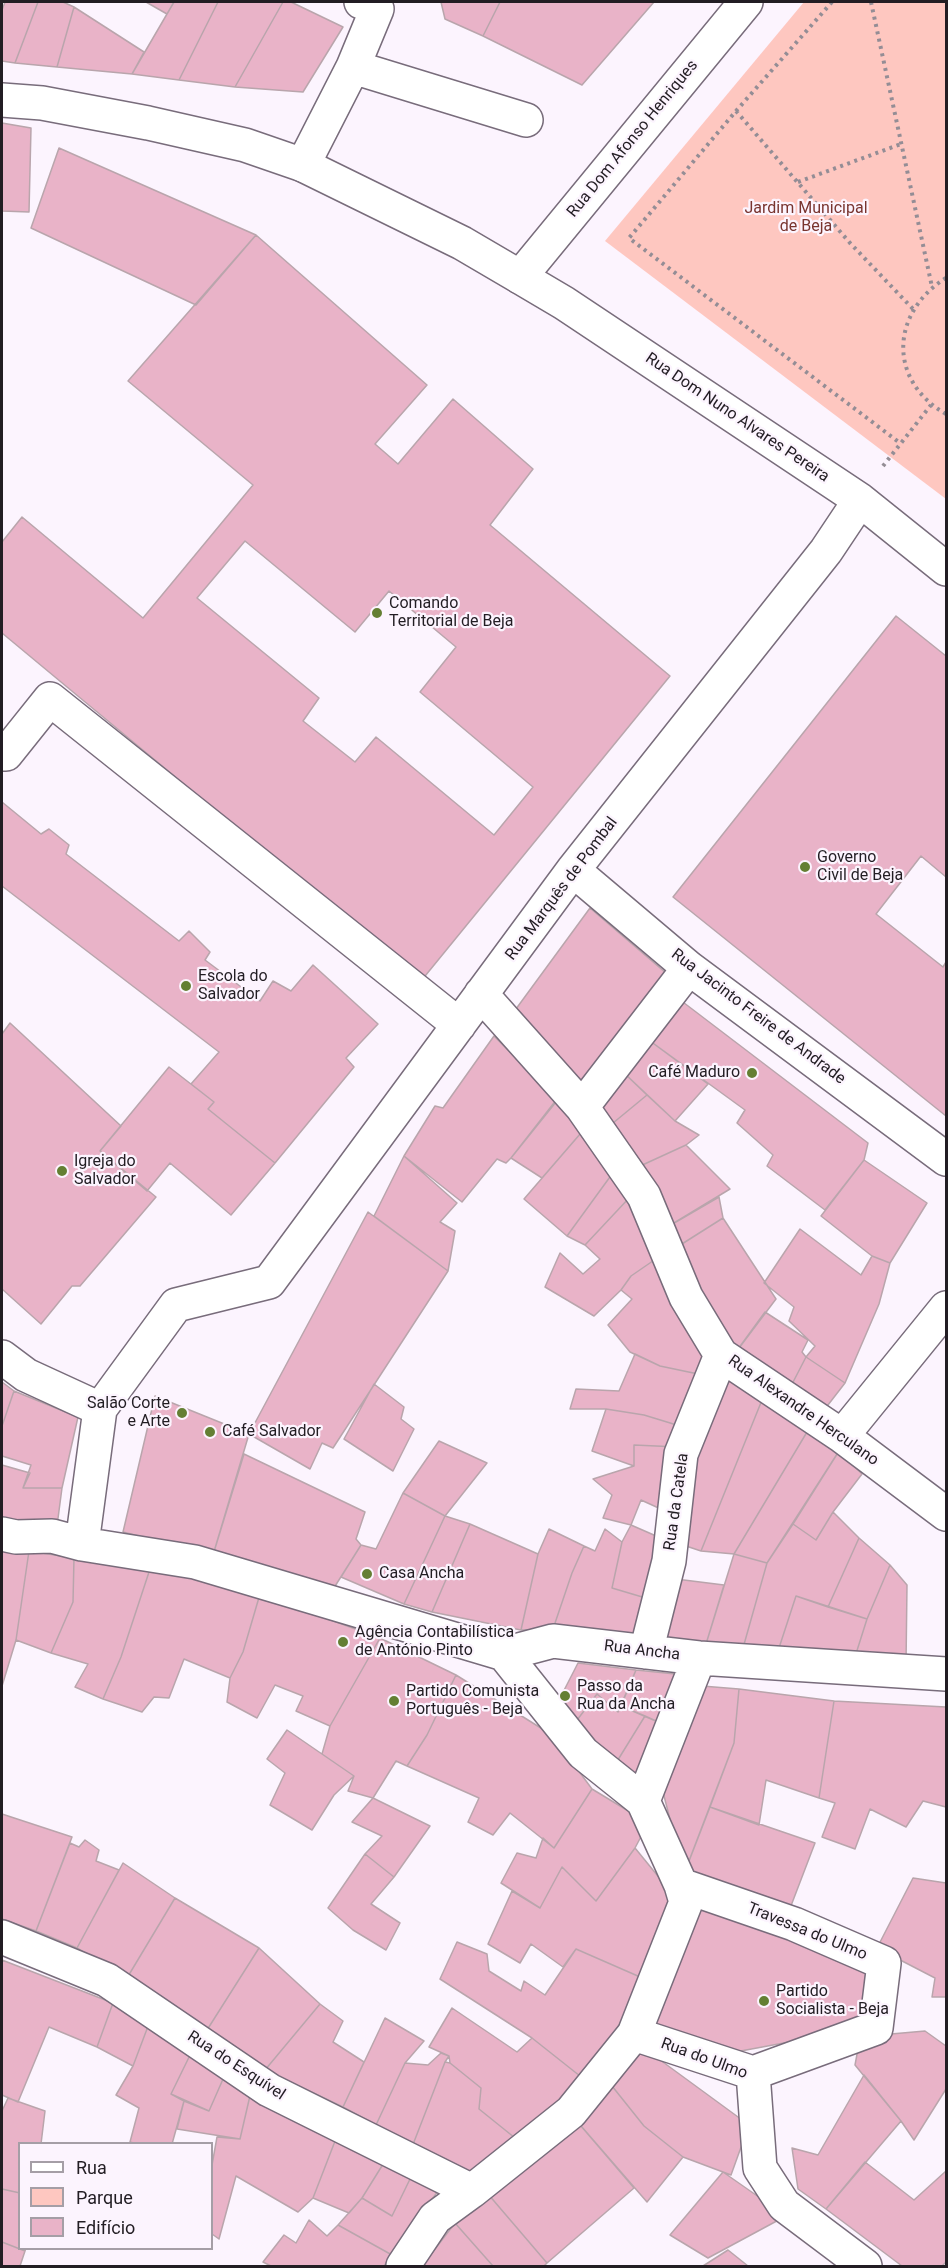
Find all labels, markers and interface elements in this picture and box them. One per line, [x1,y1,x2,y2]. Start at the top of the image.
street label: Rua Dom Afonso Henriques [564,56,702,222]
park label: Jardim Municipal de Beja [744,199,868,237]
street label: Rua Dom Nuno Alvares Pereira [641,349,833,487]
place label: Comando Territorial de Beja [389,594,514,632]
marker: Comando Territorial de Beja [370,606,384,620]
street label: Rua Marquês de Pombal [502,814,622,964]
place label: Governo Civil de Beja [817,848,903,886]
marker: Governo Civil de Beja [798,860,812,874]
street label: Rua Jacinto Freire de Andrade [667,945,849,1089]
place label: Escola do Salvador [198,967,268,1005]
marker: Escola do Salvador [179,979,193,993]
place label: Café Maduro [648,1063,740,1083]
marker: Café Maduro [745,1066,759,1080]
place label: Igreja do Salvador [74,1152,136,1190]
marker: Igreja do Salvador [55,1164,69,1178]
street label: Rua Alexandre Herculano [724,1352,882,1470]
place label: Salão Corte e Arte [87,1394,170,1432]
marker: Salão Corte e Arte [175,1406,189,1420]
place label: Café Salvador [222,1422,321,1442]
marker: Café Salvador [203,1425,217,1439]
street label: Rua da Catela [661,1452,693,1552]
place label: Casa Ancha [379,1564,464,1584]
marker: Casa Ancha [360,1567,374,1581]
place label: Agência Contabilística de António Pinto [355,1623,514,1661]
marker: Agência Contabilística de António Pinto [336,1635,350,1649]
street label: Rua Ancha [603,1637,681,1665]
place label: Passo da Rua da Ancha [577,1677,675,1715]
place label: Partido Comunista Português - Beja [406,1682,539,1720]
marker: Passo da Rua da Ancha [558,1689,572,1703]
marker: Partido Comunista Português - Beja [387,1694,401,1708]
street label: Travessa do Ulmo [744,1899,870,1965]
place label: Partido Socialista - Beja [776,1982,889,2020]
marker: Partido Socialista - Beja [757,1994,771,2008]
street label: Rua do Esquível [184,2027,288,2105]
street label: Rua do Ulmo [658,2034,750,2084]
legend [18,2142,213,2250]
text: Rua [76,2157,107,2178]
text: Parque [76,2187,133,2208]
text: Edifício [76,2217,135,2238]

